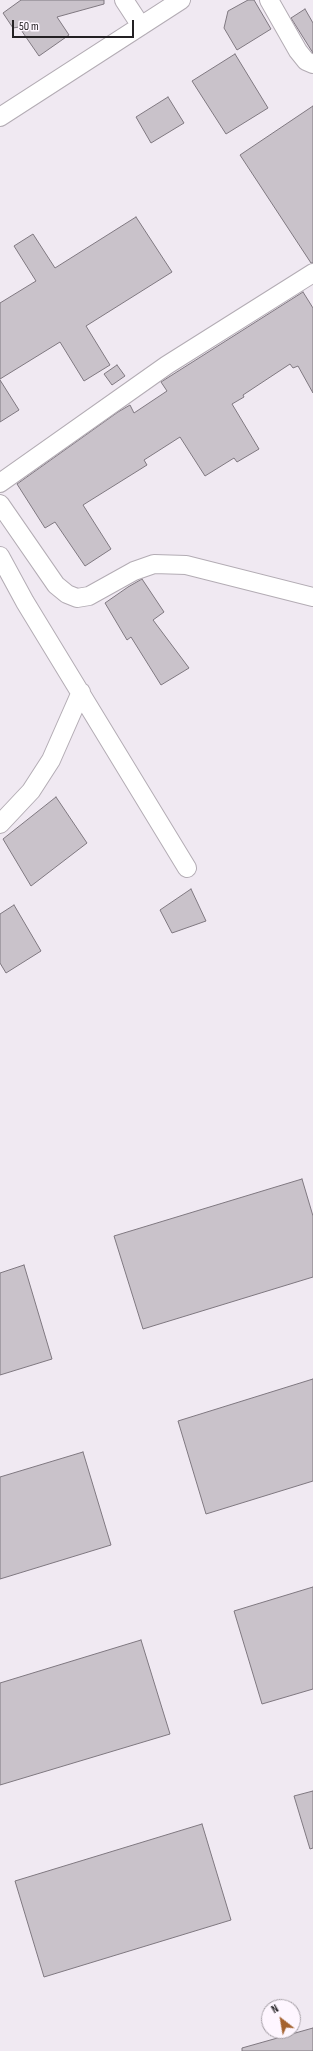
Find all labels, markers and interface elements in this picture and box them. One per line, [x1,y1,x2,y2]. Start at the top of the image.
scale bar [14,12,136,38]
text: 50 m [19,19,39,34]
north arrow [261,1999,301,2039]
text: N [269,2002,281,2016]

